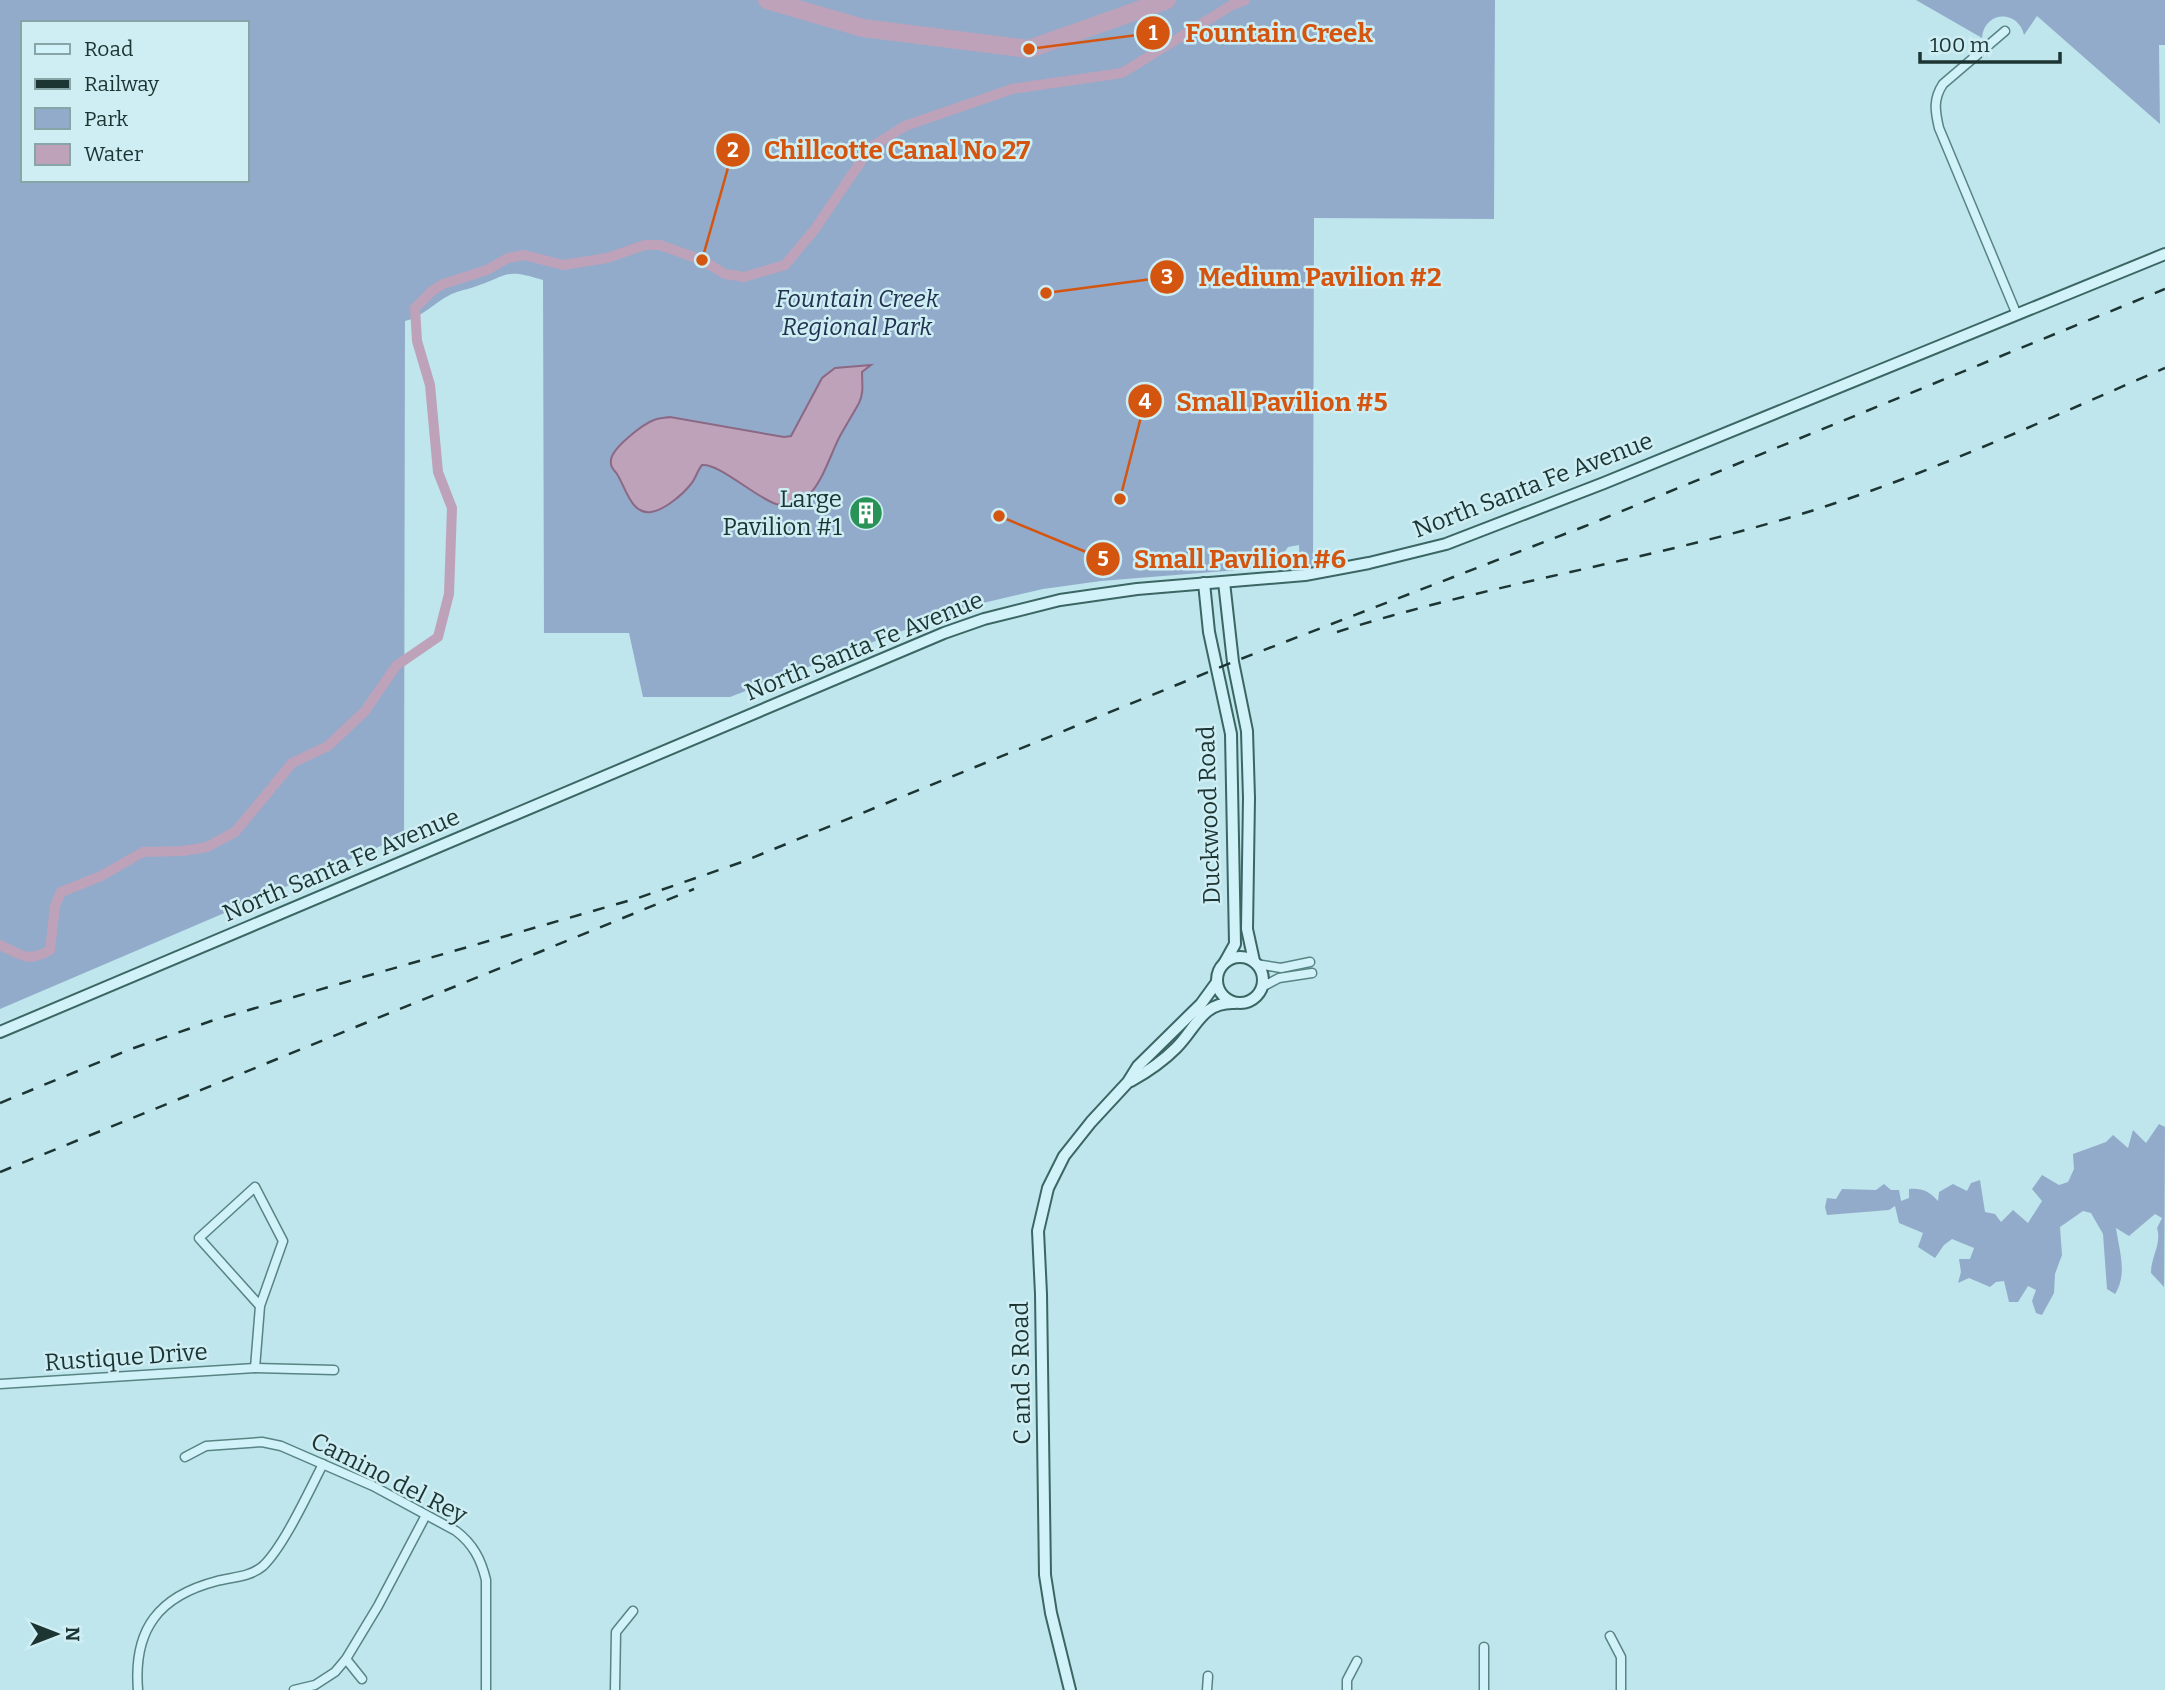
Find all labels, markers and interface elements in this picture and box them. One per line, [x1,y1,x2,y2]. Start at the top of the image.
callout: Fountain Creek [1136,9,1387,56]
text: Fountain Creek [1185,18,1373,49]
text: 1 [1148,20,1158,46]
legend [21,21,248,182]
scale bar [1920,21,2060,65]
text: 100 m [1930,32,1990,58]
text: Road [84,36,133,62]
text: Railway [84,71,160,97]
text: Park [84,106,128,132]
callout: Chillcotte Canal No 27 [715,126,1045,173]
text: Chillcotte Canal No 27 [764,135,1030,166]
text: 2 [727,137,739,163]
text: Water [84,141,143,167]
callout: Medium Pavilion #2 [1149,254,1455,301]
text: Medium Pavilion #2 [1198,262,1442,293]
text: 3 [1161,264,1173,290]
park label: Fountain Creek Regional Park [775,285,940,341]
callout: Small Pavilion #5 [1128,378,1402,425]
text: Small Pavilion #5 [1176,387,1388,418]
text: 4 [1139,389,1152,415]
street label: North Santa Fe Avenue [1409,426,1657,544]
place label: Large Pavilion #1 [722,485,842,541]
building icon: Large Pavilion #1 [847,494,885,532]
callout: Small Pavilion #6 [1085,535,1360,582]
text: Small Pavilion #6 [1134,544,1346,575]
text: 5 [1097,546,1109,572]
street label: North Santa Fe Avenue [741,585,987,707]
street label: Duckwood Road [1192,725,1226,905]
street label: North Santa Fe Avenue [218,802,464,928]
street label: C and S Road [1006,1301,1036,1445]
street label: Rustique Drive [44,1337,208,1377]
street label: Camino del Rey [306,1427,472,1530]
north arrow [21,1599,91,1669]
text: N [61,1627,84,1642]

